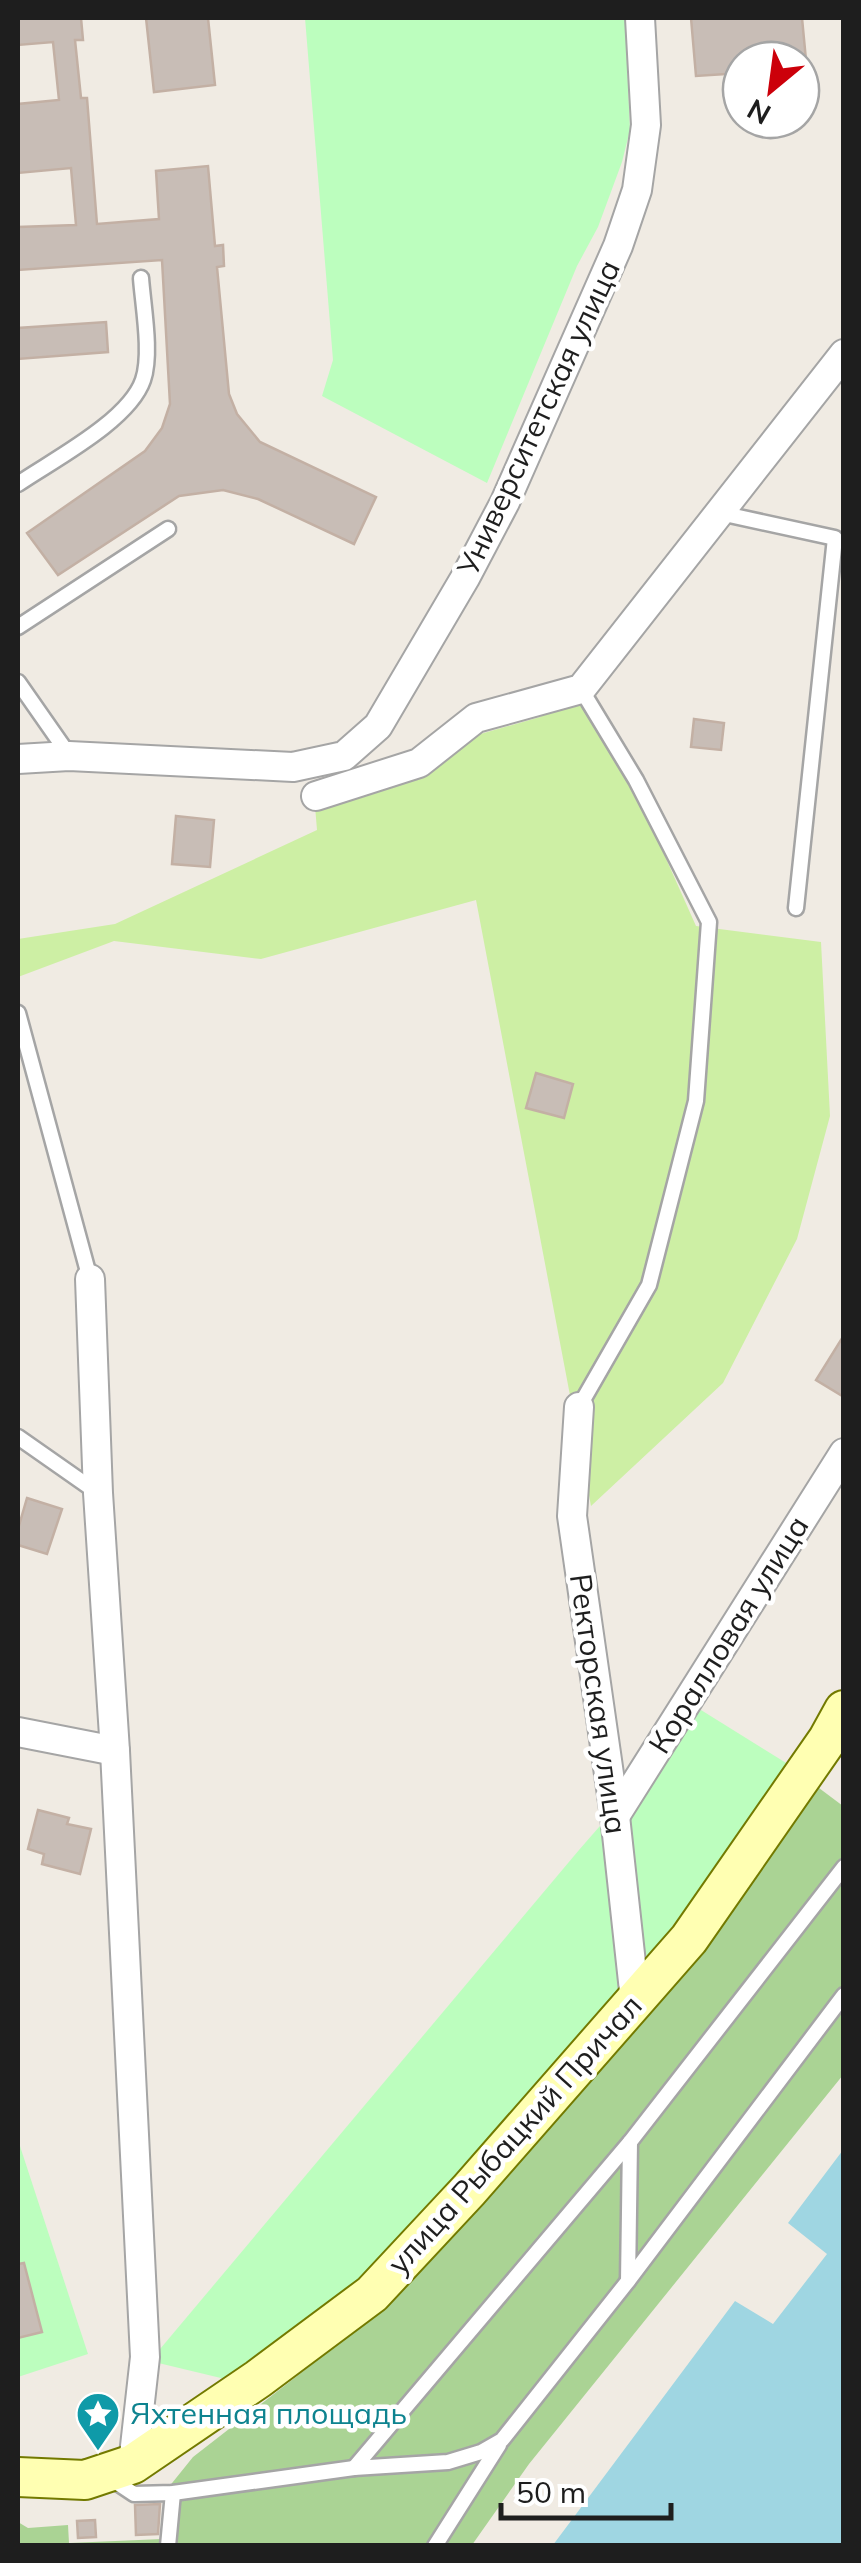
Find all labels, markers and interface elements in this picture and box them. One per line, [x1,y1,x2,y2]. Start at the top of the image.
north arrow [721,40,821,140]
text: N [741,92,776,133]
street label: Университетская улица [448,254,628,582]
street label: Коралловая улица [640,1509,817,1760]
street label: Ректорская улица [562,1571,636,1836]
street label: улица Рыбацкий Причал [379,1987,650,2282]
place icon: Яхтенная площадь [75,2391,121,2452]
place label: Яхтенная площадь [130,2394,407,2432]
scale bar [501,2458,671,2520]
text: 50 m [516,2473,586,2511]

